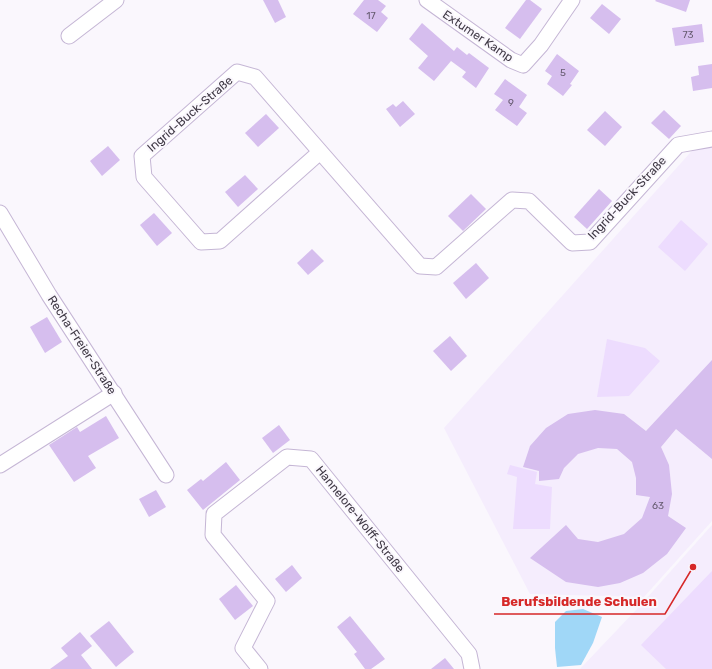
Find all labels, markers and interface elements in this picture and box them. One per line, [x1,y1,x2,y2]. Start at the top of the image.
street label: Extumer Kamp [440,7,516,65]
house number: 17 [366,10,376,22]
house number: 73 [682,29,694,41]
house number: 5 [560,67,566,79]
street label: Ingrid-Buck-Straße [145,73,236,155]
house number: 9 [508,97,514,109]
street label: Ingrid-Buck-Straße [585,153,669,242]
street label: Recha-Freier-Straße [45,293,119,397]
street label: Hannelore-Wolff-Straße [313,463,407,575]
house number: 63 [652,500,664,512]
callout: Berufsbildende Schulen [494,589,665,614]
text: Berufsbildende Schulen [501,594,657,609]

